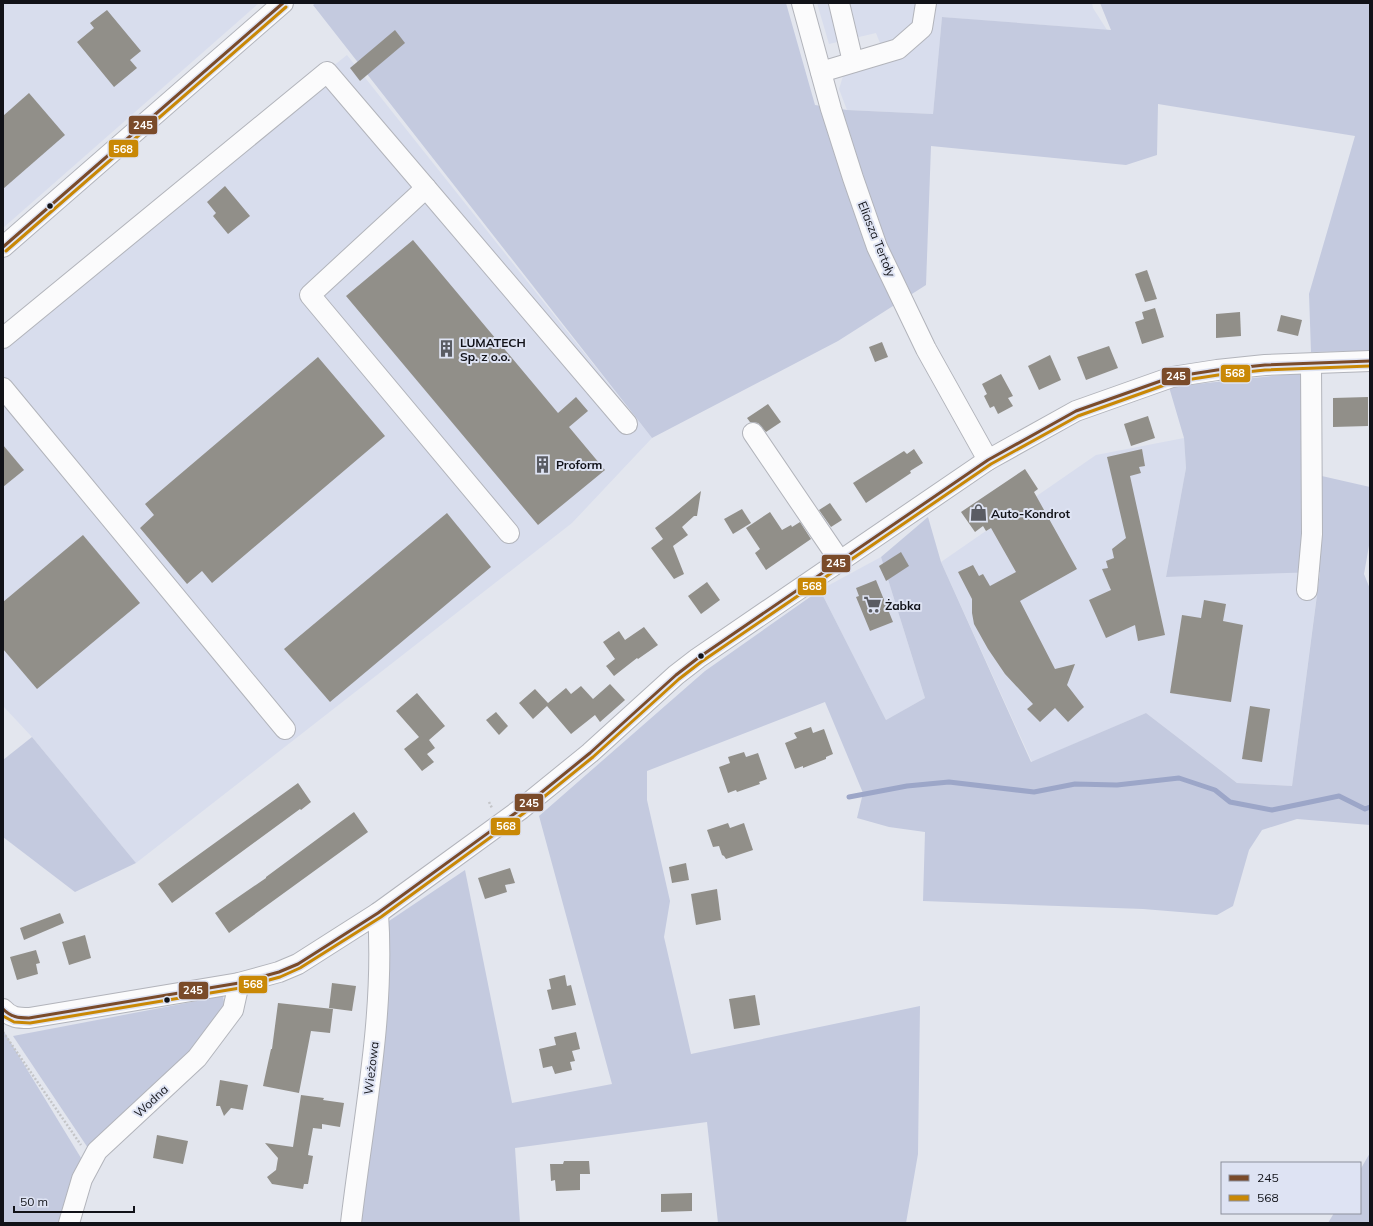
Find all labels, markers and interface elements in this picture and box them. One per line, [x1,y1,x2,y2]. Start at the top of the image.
line badge: 245 [128,115,158,135]
text: 245 [133,118,153,132]
line badge: 568 [108,139,139,158]
text: 568 [113,142,133,156]
street label: Eliasza Tertoły [855,199,899,280]
unlabelled marker [45,201,55,211]
place label: LUMATECH Sp. z o.o. [460,335,526,364]
building icon: LUMATECH Sp. z o.o. [437,339,457,359]
line badge: 568 [1220,364,1251,383]
text: 568 [1225,366,1245,380]
line badge: 245 [1161,367,1191,386]
text: 245 [1166,369,1186,383]
building icon: Proform [533,454,553,474]
place label: Proform [556,457,603,472]
shop icon: Auto-Kondrot [968,503,988,523]
place label: Auto-Kondrot [991,506,1070,521]
line badge: 245 [821,554,851,573]
text: 245 [826,556,846,570]
line badge: 568 [797,577,827,596]
text: 568 [802,579,822,593]
supermarket icon: Żabka [862,595,882,615]
place label: Żabka [885,598,921,613]
unlabelled marker [696,651,706,661]
line badge: 245 [514,793,544,812]
text: 245 [519,796,539,810]
line badge: 568 [490,817,521,836]
text: 568 [496,819,516,833]
line badge: 568 [238,975,268,994]
text: 568 [243,977,263,991]
line badge: 245 [178,981,209,1000]
text: 245 [183,983,203,997]
unlabelled marker [162,995,172,1005]
street label: Wieżowa [360,1041,382,1095]
street label: Wodna [131,1082,171,1120]
legend [1221,1162,1361,1214]
text: 245 [1257,1170,1279,1185]
scale bar [14,1188,134,1214]
text: 568 [1257,1190,1279,1205]
text: 50 m [20,1194,48,1209]

